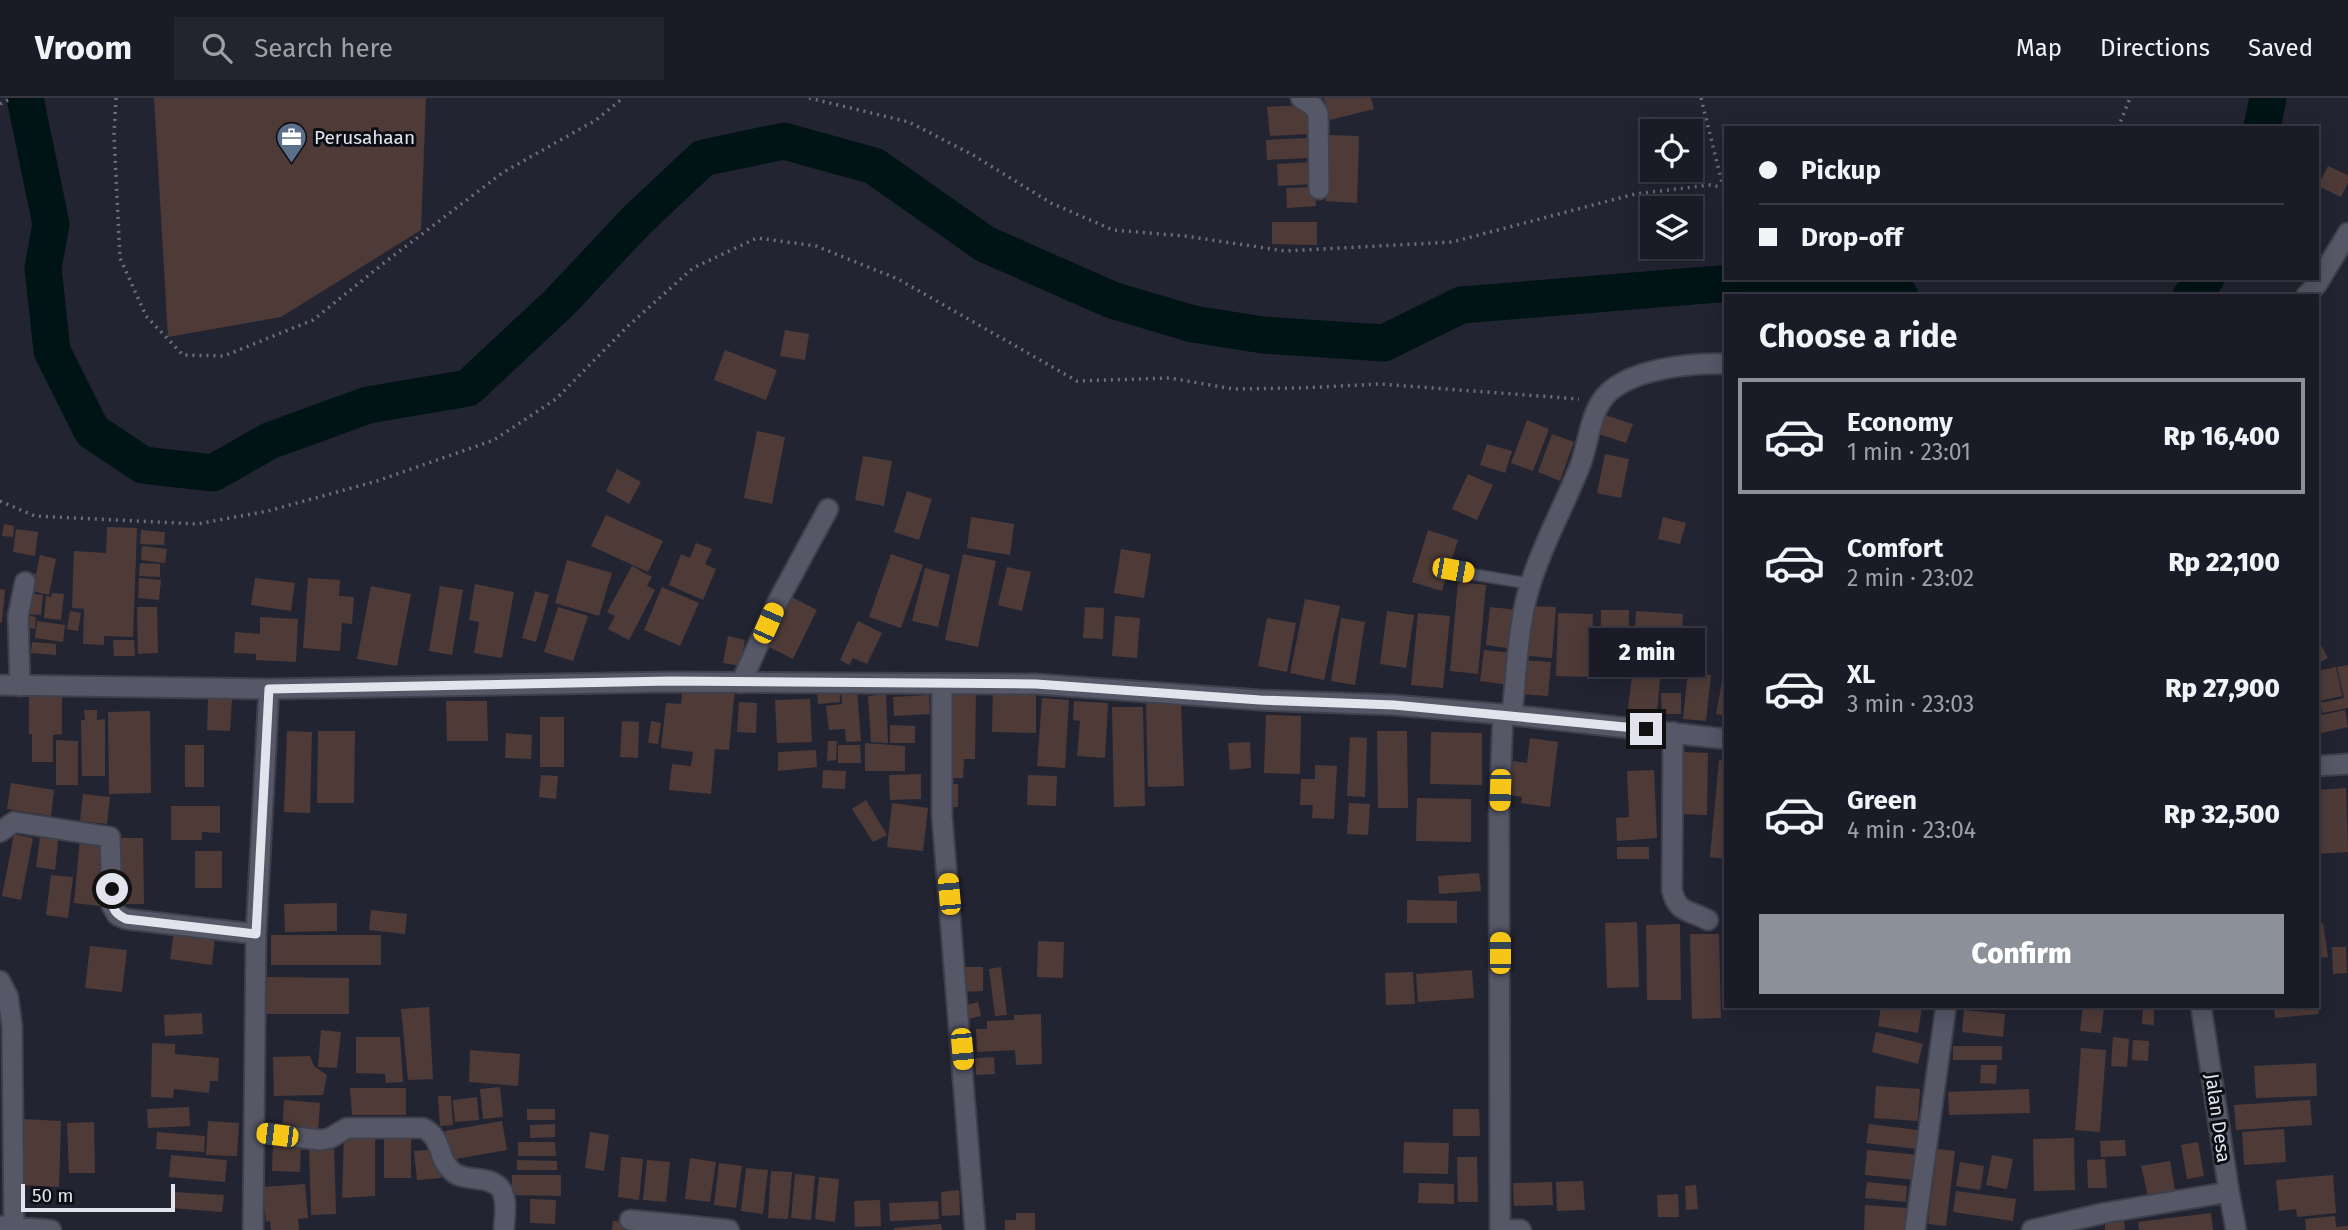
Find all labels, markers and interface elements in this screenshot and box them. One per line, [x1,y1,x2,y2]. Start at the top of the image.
search box [174,17,664,80]
text: Vroom [35,28,132,68]
icon: search [198,29,236,67]
text: Search here [254,33,393,64]
text: Map [2016,34,2062,62]
text: Directions [2100,34,2210,62]
text: Saved [2248,34,2313,62]
map controls [1640,119,1703,259]
button: locate [1640,119,1703,182]
office icon: Perusahaan [274,120,308,164]
place label: Perusahaan [314,126,415,149]
text: Pickup [1801,155,1881,186]
button: layers [1640,196,1703,259]
text: Drop-off [1801,222,1903,253]
text: Choose a ride [1759,317,1957,355]
icon: car [1763,405,1826,468]
text: Economy [1847,407,1953,438]
text: Rp 16,400 [2164,421,2280,452]
text: 1 min · 23:01 [1847,438,1971,466]
icon: car [1763,531,1826,594]
text: Comfort [1847,533,1943,564]
text: Rp 22,100 [2168,547,2280,578]
car [1431,556,1476,584]
text: 2 min · 23:02 [1847,564,1974,592]
car [750,600,787,646]
callout: 2 min [1588,628,1704,676]
text: 2 min [1619,638,1675,666]
icon: car [1763,657,1826,720]
text: XL [1847,659,1875,690]
text: Rp 27,900 [2165,673,2280,704]
text: 3 min · 23:03 [1847,690,1974,718]
route end [1630,713,1662,745]
car [1489,769,1512,811]
icon: car [1763,783,1826,846]
text: Green [1847,785,1917,816]
text: Rp 32,500 [2164,799,2280,830]
text: 4 min · 23:04 [1847,816,1976,844]
car [937,872,962,916]
route start [96,873,128,905]
button: Confirm [1759,914,2284,994]
car [1490,932,1511,974]
car [950,1027,975,1071]
street label: Jalan Desa [2200,1072,2236,1164]
car [255,1122,300,1148]
scale bar [21,1181,175,1213]
text: 50 m [32,1184,73,1207]

